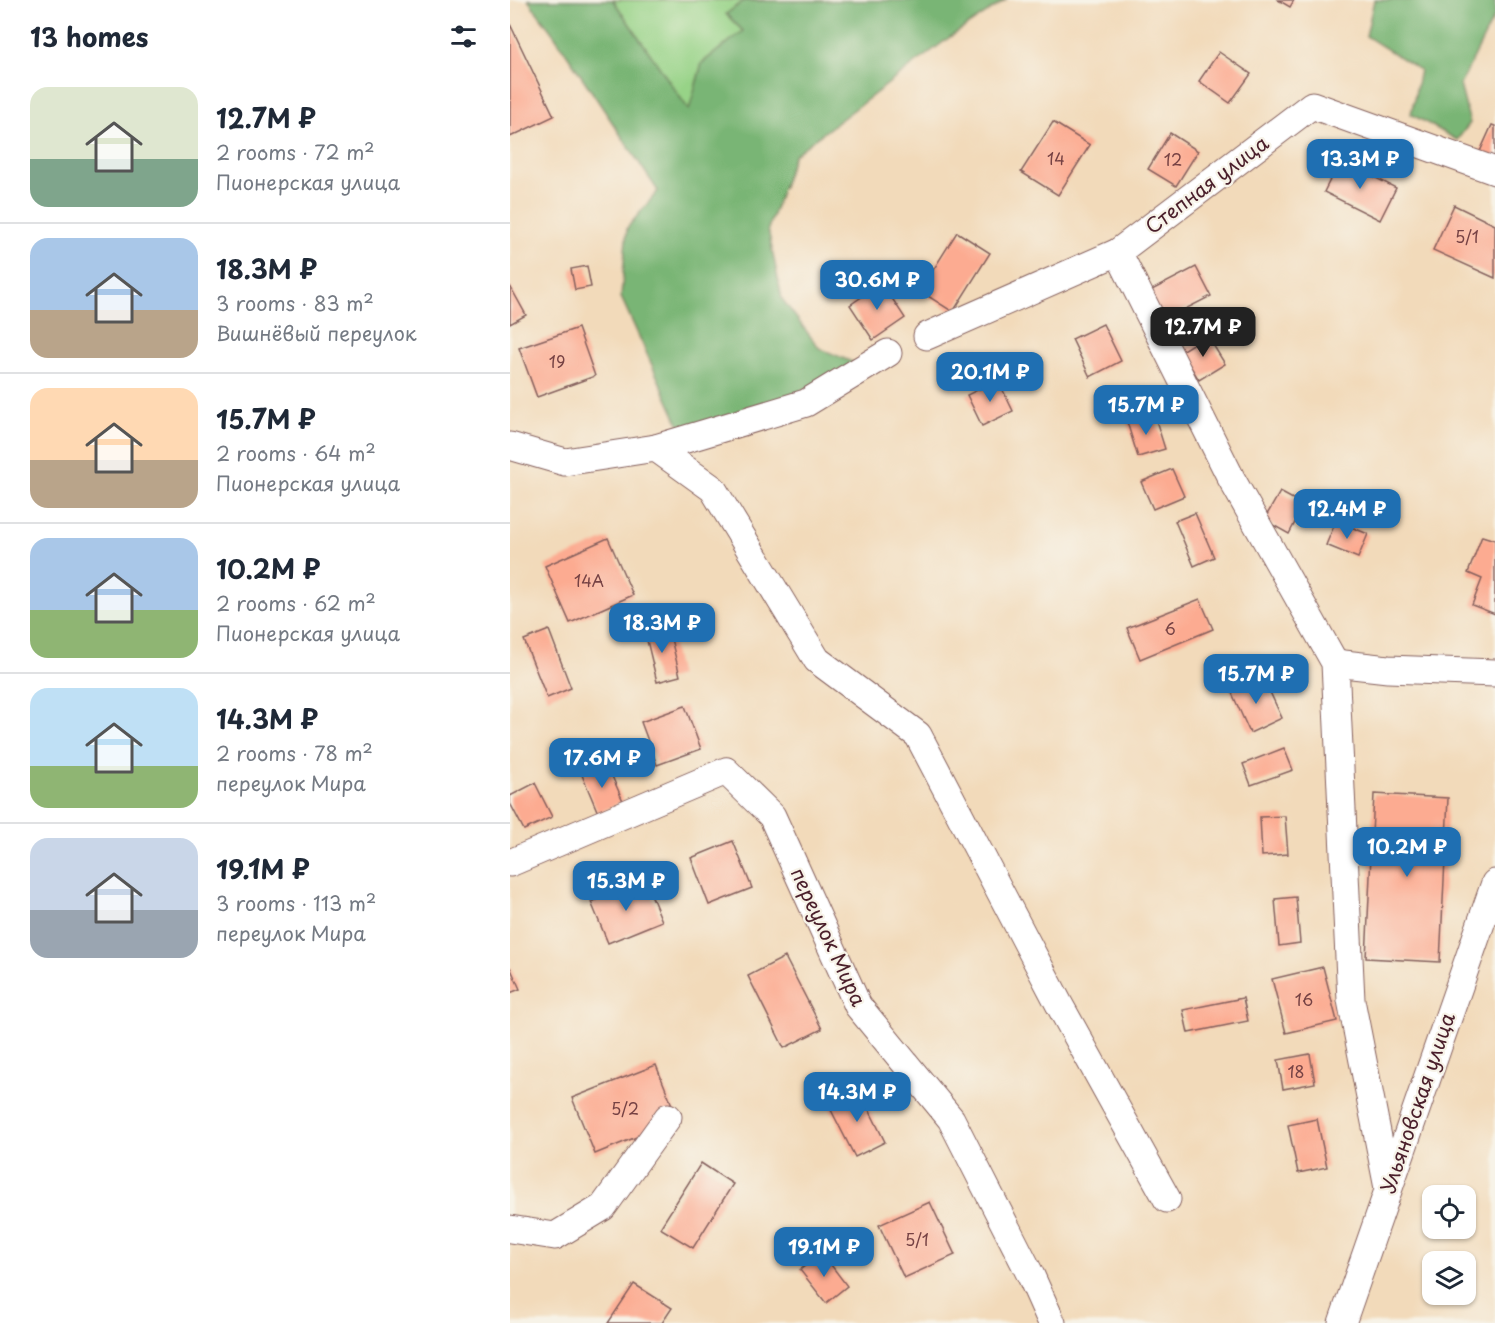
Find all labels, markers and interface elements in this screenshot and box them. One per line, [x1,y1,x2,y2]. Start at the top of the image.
text: 13 homes [30,17,148,56]
icon: filters [447,20,480,53]
text: 12.7M ₽ [216,98,316,137]
icon: home [78,111,150,183]
street label: Степная улица [1138,127,1275,241]
text: 2 rooms · 72 m² [216,137,375,167]
pin: 13.3M ₽ [1305,139,1415,190]
text: 13.3M ₽ [1321,143,1399,173]
house number: 14 [1047,146,1065,170]
house number: 12 [1164,147,1182,171]
text: Пионерская улица [216,167,400,197]
house number: 5/1 [1455,224,1479,248]
text: 18.3M ₽ [216,249,317,288]
pin: 30.6M ₽ [822,260,932,311]
icon: home [78,262,150,334]
text: 30.6M ₽ [834,264,920,294]
text: 3 rooms · 83 m² [216,288,374,318]
pin: 12.7M ₽ [1148,307,1258,358]
text: 12.7M ₽ [1165,311,1241,341]
text: Вишнёвый переулок [216,318,417,348]
house number: 19 [549,349,565,373]
pin: 20.1M ₽ [935,352,1045,403]
text: 20.1M ₽ [950,356,1030,386]
pin: 15.7M ₽ [1091,385,1201,436]
text: 15.7M ₽ [1108,389,1184,419]
text: 15.7M ₽ [216,399,316,438]
icon: home [78,412,150,484]
text: 2 rooms · 64 m² [216,438,376,468]
text: Пионерская улица [216,468,400,498]
pin: 12.4M ₽ [1292,489,1402,540]
text: 12.4M ₽ [1308,493,1386,523]
text: 10.2M ₽ [216,549,320,588]
icon: home [78,562,150,634]
house number: 14А [574,568,604,592]
text: 2 rooms · 62 m² [216,588,376,618]
pin: 18.3M ₽ [607,603,717,654]
text: 18.3M ₽ [623,607,701,637]
house number: 6 [1164,616,1176,640]
text: Пионерская улица [216,618,400,648]
pin: 15.7M ₽ [1201,654,1311,705]
text: 15.7M ₽ [1218,658,1294,688]
text: 14.3M ₽ [216,699,318,738]
icon: home [78,712,150,784]
text: 2 rooms · 78 m² [216,738,373,768]
pin: 17.6M ₽ [547,738,657,789]
text: 17.6M ₽ [563,742,641,772]
text: переулок Мира [216,768,366,798]
pin: 10.2M ₽ [1352,827,1462,878]
text: 10.2M ₽ [1367,831,1447,861]
text: 19.1M ₽ [216,849,310,888]
pin: 15.3M ₽ [571,861,681,912]
icon: home [78,862,150,934]
street label: переулок Мира [784,862,874,1011]
text: 15.3M ₽ [587,865,665,895]
text: 3 rooms · 113 m² [216,888,376,918]
text: переулок Мира [216,918,366,948]
house number: 16 [1295,987,1313,1011]
street label: Ульяновская улица [1372,1008,1462,1197]
house number: 18 [1287,1059,1305,1083]
pin: 14.3M ₽ [802,1072,912,1123]
text: 14.3M ₽ [818,1076,896,1106]
house number: 5/2 [611,1096,639,1120]
map controls [1422,1185,1476,1305]
button: locate [1422,1185,1476,1239]
pin: 19.1M ₽ [769,1227,879,1278]
house number: 5/1 [905,1227,929,1251]
text: 19.1M ₽ [788,1231,860,1261]
button: layers [1422,1251,1476,1305]

